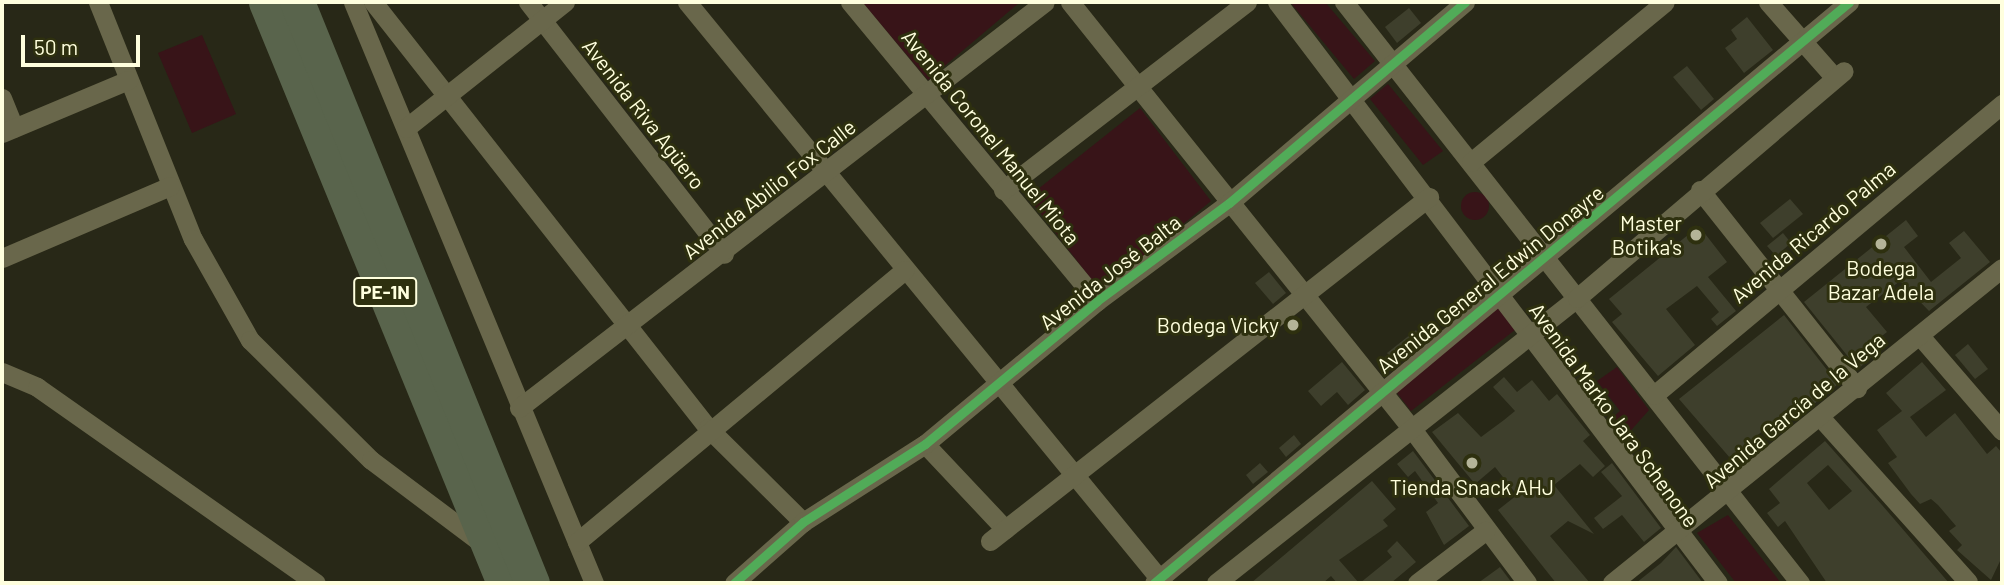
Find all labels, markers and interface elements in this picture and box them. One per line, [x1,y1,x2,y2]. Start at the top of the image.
scale bar [24,21,144,65]
street label: Avenida Coronel Manuel Miota [897,24,1085,250]
text: 50 m [34,34,78,59]
street label: Avenida Riva Agüero [577,34,711,194]
street label: Avenida Abilio Fox Calle [678,114,860,264]
street label: Avenida Ricardo Palma [1726,156,1900,308]
street label: Avenida General Edwin Donayre [1371,180,1609,378]
street label: Avenida José Balta [1034,209,1186,335]
place label: Master Botika's [1612,210,1682,260]
marker: Master Botika's [1688,227,1704,243]
marker: Bodega Bazar Adela [1873,236,1889,252]
place label: Bodega Bazar Adela [1828,255,1934,305]
road number: PE-1N [352,276,418,308]
street label: Avenida Marko Jara Schenone [1524,298,1704,532]
place label: Bodega Vicky [1157,312,1279,338]
marker: Bodega Vicky [1285,317,1301,333]
street label: Avenida García de la Vega [1698,327,1890,493]
marker: Tienda Snack AHJ [1464,455,1480,471]
place label: Tienda Snack AHJ [1390,474,1554,500]

